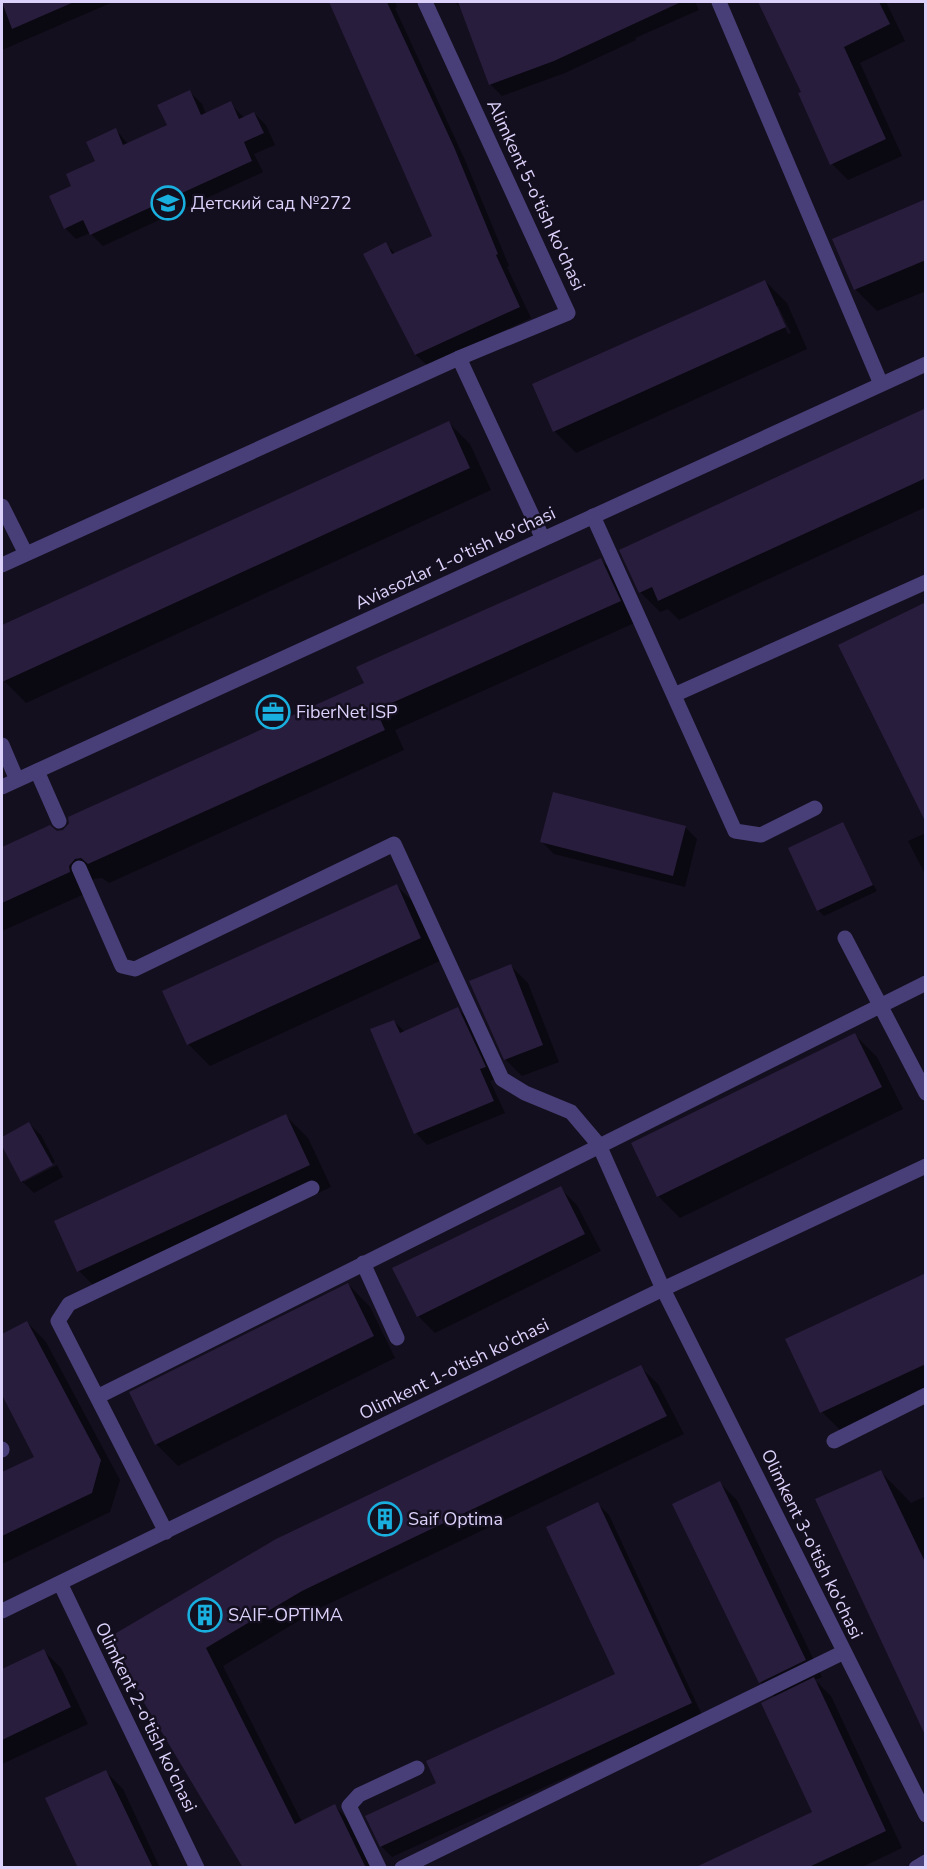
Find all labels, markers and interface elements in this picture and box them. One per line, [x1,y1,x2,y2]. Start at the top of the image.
street label: Alimkent 5-o'tish ko'chasi [481,96,591,294]
school or university icon: Детский сад №272 [150,185,186,221]
place label: Детский сад №272 [191,191,352,215]
street label: Aviasozlar 1-o'tish ko'chasi [351,501,559,615]
office icon: FiberNet ISP [255,694,291,730]
place label: FiberNet ISP [296,700,397,724]
street label: Olimkent 1-o'tish ko'chasi [355,1312,553,1426]
street label: Olimkent 3-o'tish ko'chasi [755,1445,869,1643]
building icon: Saif Optima [367,1501,403,1537]
place label: Saif Optima [408,1507,503,1531]
building icon: SAIF-OPTIMA [187,1597,223,1633]
place label: SAIF-OPTIMA [228,1603,343,1627]
street label: Olimkent 2-o'tish ko'chasi [89,1618,203,1816]

